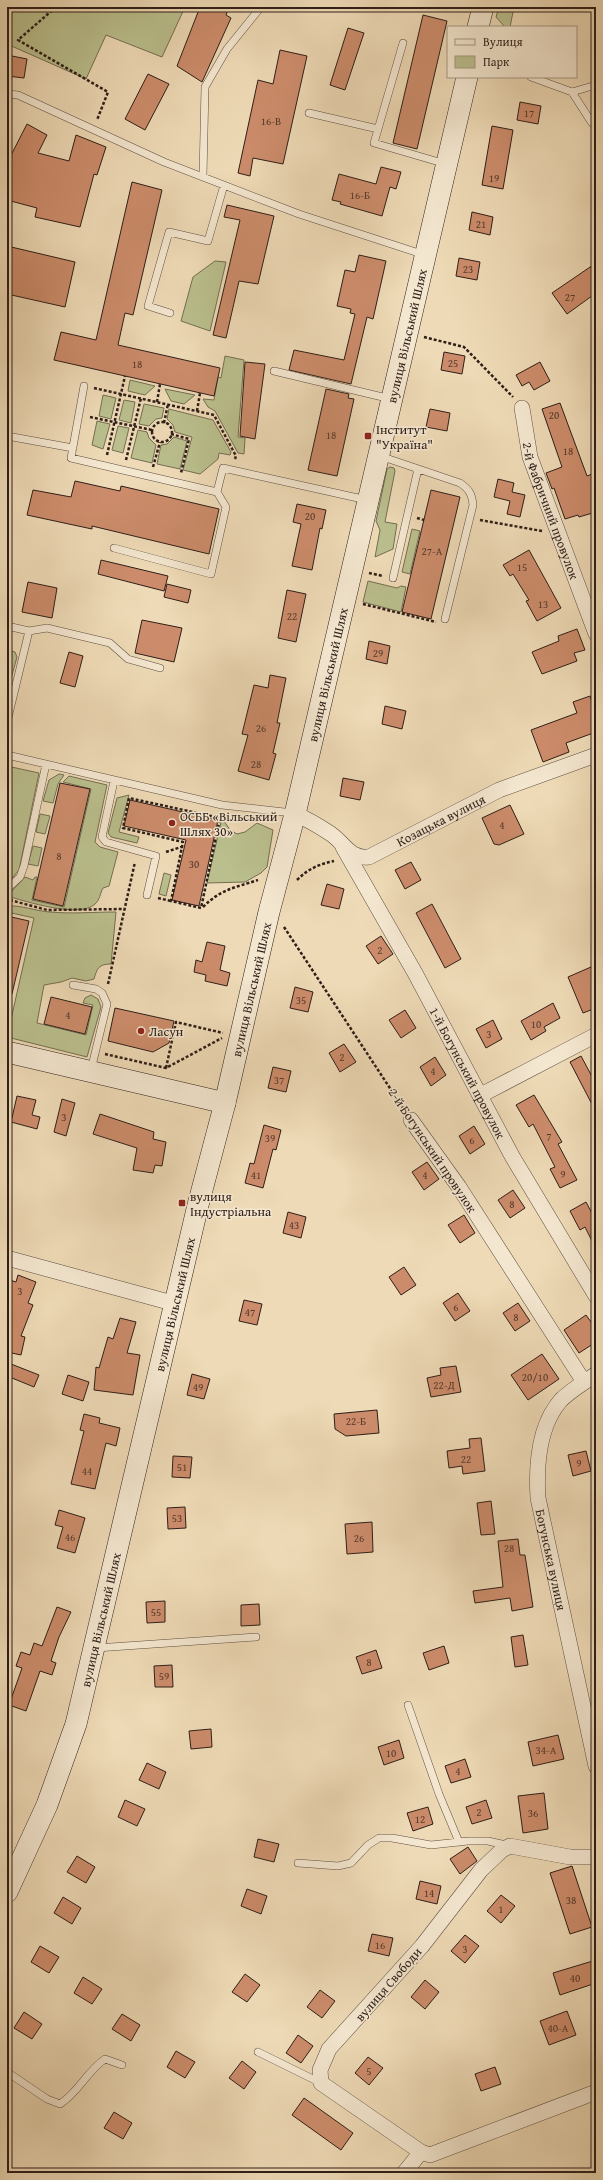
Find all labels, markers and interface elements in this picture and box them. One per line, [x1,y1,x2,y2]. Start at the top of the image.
legend [447,26,577,78]
text: Вулиця [483,33,523,50]
text: Парк [483,53,510,70]
house number: 17 [524,105,534,121]
house number: 16-В [261,113,281,129]
house number: 19 [489,170,499,186]
house number: 16-Б [350,187,370,203]
house number: 21 [476,216,486,232]
house number: 23 [463,261,473,277]
street label: вулиця Вільський Шлях [382,266,432,405]
house number: 27 [565,289,575,305]
house number: 25 [448,355,458,371]
house number: 18 [132,356,142,372]
house number: 20 [549,407,559,423]
place label: Інститут "Україна" [376,420,433,454]
house number: 18 [326,427,336,443]
marker: Інститут "Україна" [363,431,373,441]
street label: 2-й Фабричний провулок [518,441,584,582]
house number: 18 [563,443,573,459]
house number: 20 [305,508,315,524]
house number: 27-А [421,543,443,559]
house number: 15 [517,559,527,575]
house number: 13 [538,596,548,612]
street label: вулиця Вільський Шлях [303,605,353,744]
house number: 22 [287,608,297,624]
house number: 29 [373,645,383,661]
house number: 26 [256,720,266,736]
house number: 28 [251,756,261,772]
street label: Козацька вулиця [393,789,489,851]
place label: ОСББ «Вільський Шлях 30» [180,807,278,841]
house number: 4 [499,817,505,833]
marker: ОСББ «Вільський Шлях 30» [167,818,177,828]
house number: 8 [56,848,62,864]
house number: 30 [189,856,199,872]
street label: вулиця Вільський Шлях [227,920,276,1059]
house number: 2 [377,942,383,958]
house number: 35 [296,992,306,1008]
street label: 1-й Богунський провулок [425,1004,510,1142]
house number: 4 [65,1007,71,1023]
house number: 10 [531,1016,541,1032]
place label: Ласун [149,1022,184,1041]
marker: Ласун [136,1026,146,1036]
house number: 3 [486,1026,492,1042]
house number: 2 [339,1049,345,1065]
house number: 4 [430,1063,436,1079]
house number: 37 [274,1072,284,1088]
street label: 2-й Богунський провулок [384,1084,482,1216]
house number: 3 [61,1109,67,1125]
house number: 7 [546,1128,552,1144]
house number: 39 [265,1130,275,1146]
house number: 6 [469,1132,475,1148]
house number: 9 [560,1166,566,1182]
house number: 41 [251,1167,261,1183]
house number: 4 [422,1167,428,1183]
place label: вулиця Індустріальна [190,1187,272,1221]
house number: 8 [509,1196,515,1212]
marker: вулиця Індустріальна [177,1198,187,1208]
house number: 43 [289,1217,299,1233]
street label: вулиця Вільський Шлях [150,1235,200,1373]
house number: 3 [17,1283,23,1299]
house number: 6 [453,1299,459,1315]
house number: 47 [245,1304,255,1320]
house number: 8 [513,1309,519,1325]
house number: 20/10 [522,1369,548,1385]
house number: 22-Д [433,1377,455,1393]
house number: 49 [193,1379,203,1395]
house number: 22-Б [346,1413,366,1429]
house number: 22 [461,1451,471,1467]
house number: 9 [576,1455,582,1471]
house number: 51 [177,1459,187,1475]
house number: 44 [82,1463,92,1479]
street label: Богунська вулиця [531,1507,571,1613]
house number: 53 [172,1510,182,1526]
house number: 46 [65,1529,75,1545]
house number: 26 [354,1530,364,1546]
house number: 28 [504,1540,514,1556]
street label: вулиця Вільський Шлях [76,1550,126,1689]
house number: 55 [151,1604,161,1620]
house number: 8 [366,1654,372,1670]
house number: 59 [159,1668,169,1684]
house number: 34-А [535,1742,557,1758]
house number: 10 [386,1745,396,1761]
house number: 4 [455,1763,461,1779]
house number: 2 [476,1804,482,1820]
house number: 36 [528,1805,538,1821]
house number: 12 [415,1811,425,1827]
house number: 14 [424,1885,434,1901]
house number: 38 [566,1892,576,1908]
house number: 1 [498,1901,504,1917]
house number: 16 [375,1937,385,1953]
house number: 3 [462,1941,468,1957]
street label: вулиця Свободи [351,1943,426,2026]
house number: 40 [570,1970,580,1986]
house number: 40-А [547,2020,569,2036]
house number: 5 [366,2063,372,2079]

